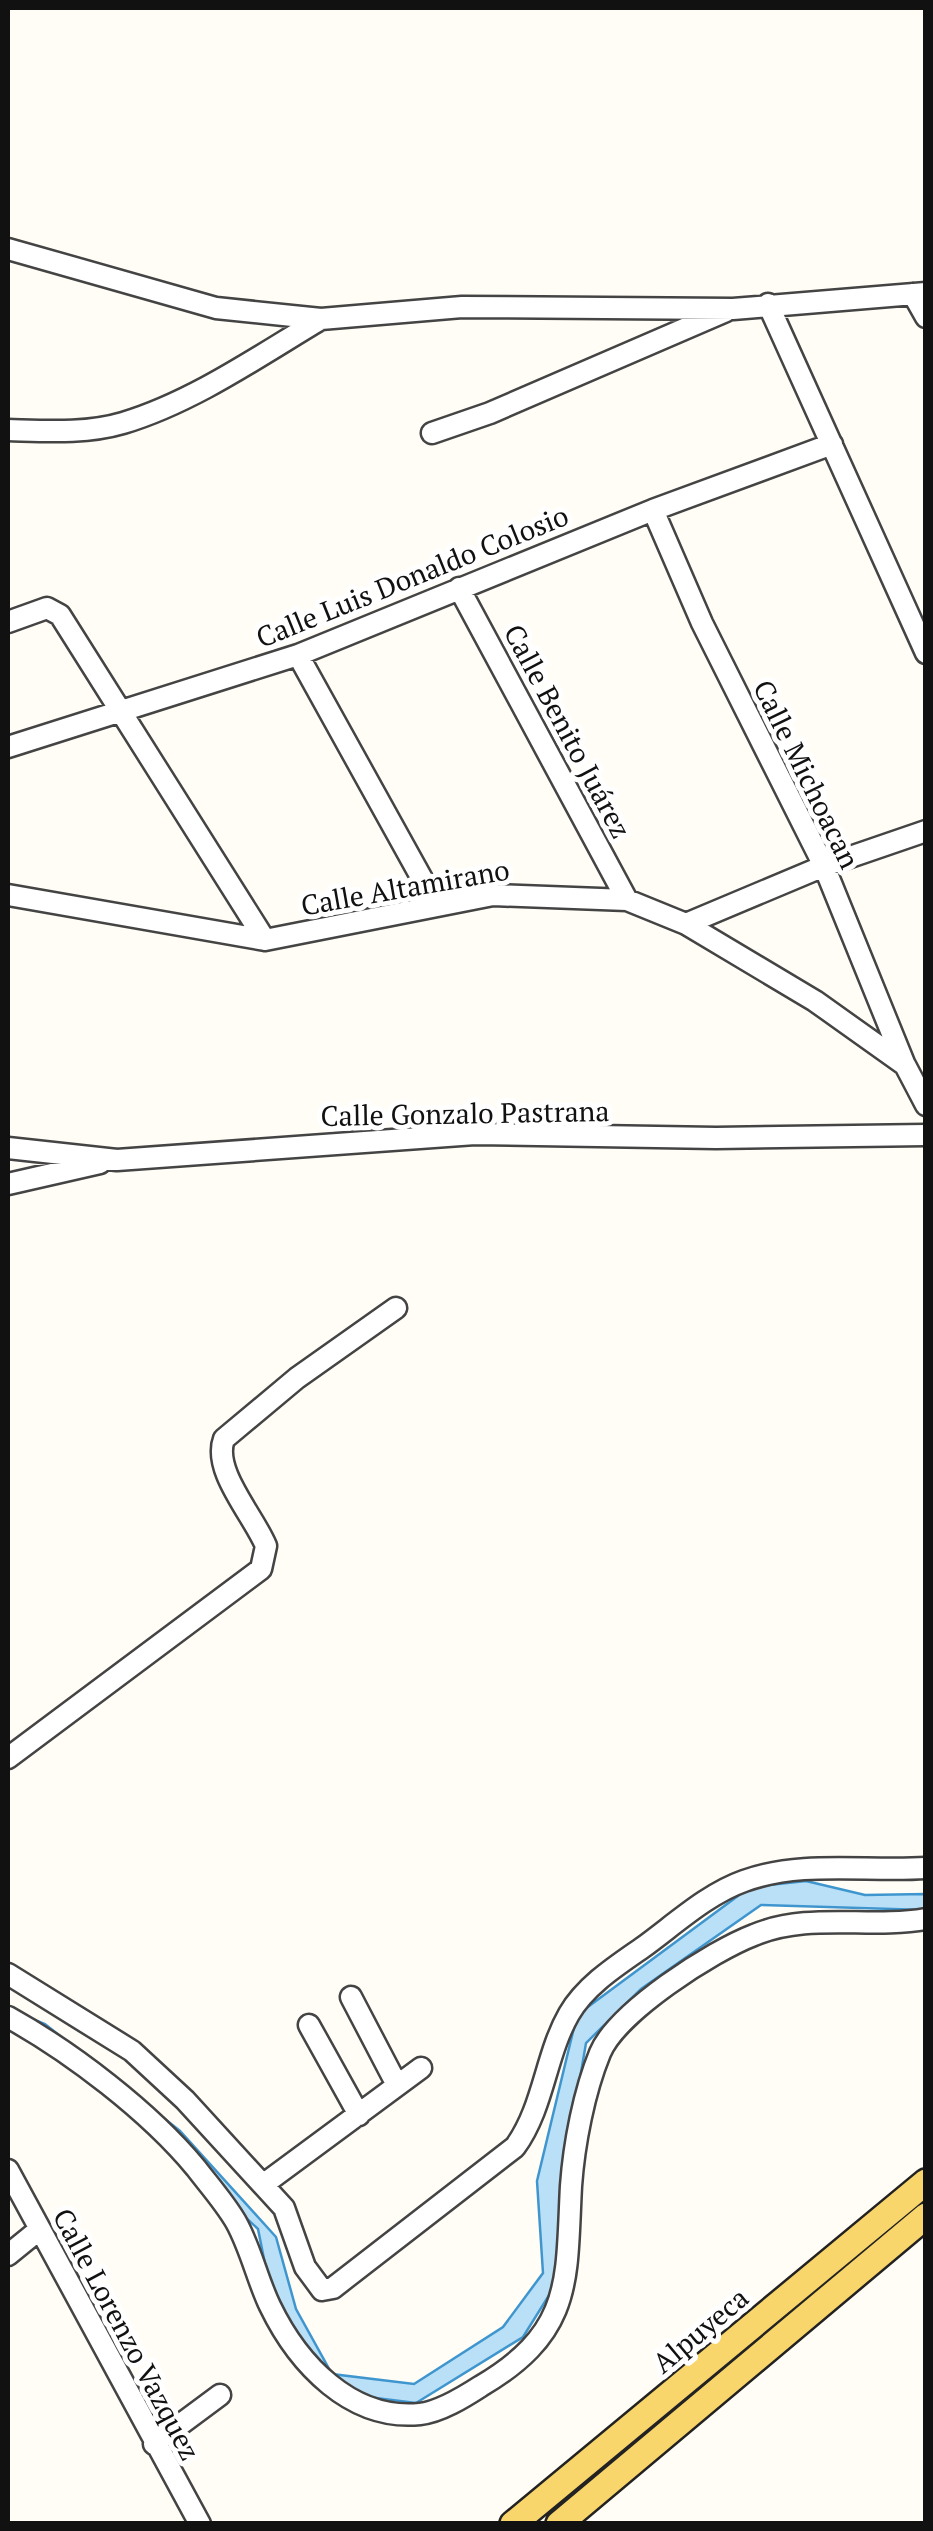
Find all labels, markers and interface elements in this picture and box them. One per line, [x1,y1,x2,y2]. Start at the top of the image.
street label: Calle Luis Donaldo Colosio [250,496,574,656]
street label: Calle Benito Juárez [496,618,640,844]
street label: Calle Michoacan [745,674,869,875]
street label: Calle Altamirano [298,850,512,924]
street label: Calle Gonzalo Pastrana [320,1092,610,1134]
street label: Calle Lorenzo Vazquez [45,2202,209,2466]
street label: Alpuyeca [644,2279,756,2381]

